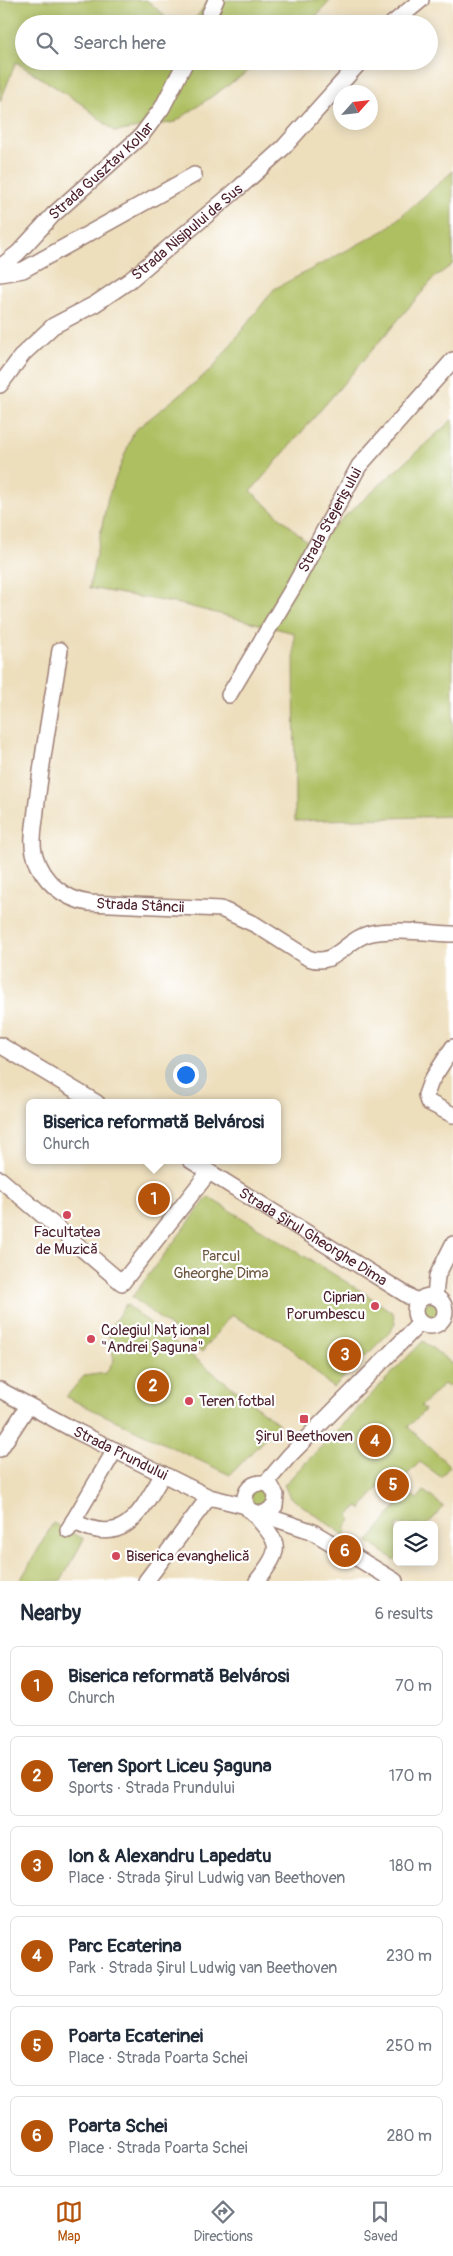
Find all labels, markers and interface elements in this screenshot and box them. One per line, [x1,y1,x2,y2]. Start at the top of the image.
search box [15,15,438,70]
icon: search [33,29,61,57]
text: Search here [73,31,166,55]
north arrow [333,85,378,130]
street label: Strada Gusztav Kollar [45,118,159,224]
street label: Strada Nisipului de Sus [128,180,247,285]
street label: Strada Stejerișului [294,464,366,576]
street label: Strada Stâncii [96,894,185,917]
your location [173,1062,199,1088]
popup [26,1099,281,1164]
text: Biserica reformată Belvárosi [43,1110,264,1134]
text: Church [43,1134,90,1154]
pin: 1 [138,1180,170,1218]
street label: Strada Șirul Gheorghe Dima [235,1184,391,1290]
marker: Facultatea de Muzică [61,1209,73,1221]
place label: Facultatea de Muzică [34,1223,100,1259]
park label: Parcul Gheorghe Dima [173,1247,269,1283]
place label: Ciprian Porumbescu [286,1288,365,1324]
marker: Ciprian Porumbescu [369,1300,381,1312]
place label: Colegiul Național "Andrei Șaguna" [101,1321,210,1357]
marker: Colegiul Național "Andrei Șaguna" [85,1333,97,1345]
pin: 3 [329,1336,361,1374]
pin: 2 [137,1367,169,1405]
place label: Teren fotbal [199,1392,275,1411]
marker: Teren fotbal [183,1395,195,1407]
marker: Șirul Beethoven [298,1413,310,1425]
street label: Strada Prundului [70,1422,171,1485]
pin: 4 [359,1422,391,1460]
place label: Șirul Beethoven [255,1427,353,1446]
pin: 5 [377,1466,409,1504]
map controls [393,1521,438,1566]
button: layers [393,1521,438,1566]
pin: 6 [329,1532,361,1570]
place label: Biserica evanghelică [126,1547,250,1566]
marker: Biserica evanghelică [110,1550,122,1562]
text: Nearby [20,1600,81,1627]
text: 6 results [375,1604,433,1624]
text: Biserica reformată Belvárosi [68,1664,289,1688]
text: 1 [34,1676,40,1696]
text: 70 m [395,1676,432,1696]
text: Church [68,1688,115,1708]
text: Teren Sport Liceu Șaguna [68,1754,272,1778]
text: 2 [33,1766,41,1786]
text: 170 m [389,1766,432,1786]
text: Sports · Strada Prundului [68,1778,235,1798]
text: Ion & Alexandru Lapedatu [68,1844,271,1868]
text: 3 [33,1856,41,1876]
text: 180 m [389,1856,432,1876]
text: Place · Strada Șirul Ludwig van Beethoven [68,1868,345,1888]
text: Parc Ecaterina [68,1934,182,1958]
text: 4 [32,1946,42,1966]
text: 230 m [386,1946,432,1966]
text: Park · Strada Șirul Ludwig van Beethoven [68,1958,337,1978]
text: Poarta Ecaterinei [68,2024,203,2048]
text: 5 [33,2036,41,2056]
text: 250 m [386,2036,432,2056]
text: Place · Strada Poarta Schei [68,2048,248,2068]
text: Poarta Schei [68,2114,167,2138]
text: 6 [32,2126,42,2146]
text: 280 m [386,2126,432,2146]
text: Place · Strada Poarta Schei [68,2138,248,2158]
tab: Map [55,2198,83,2245]
tab: Directions [193,2198,253,2245]
tab: Saved [363,2198,398,2245]

